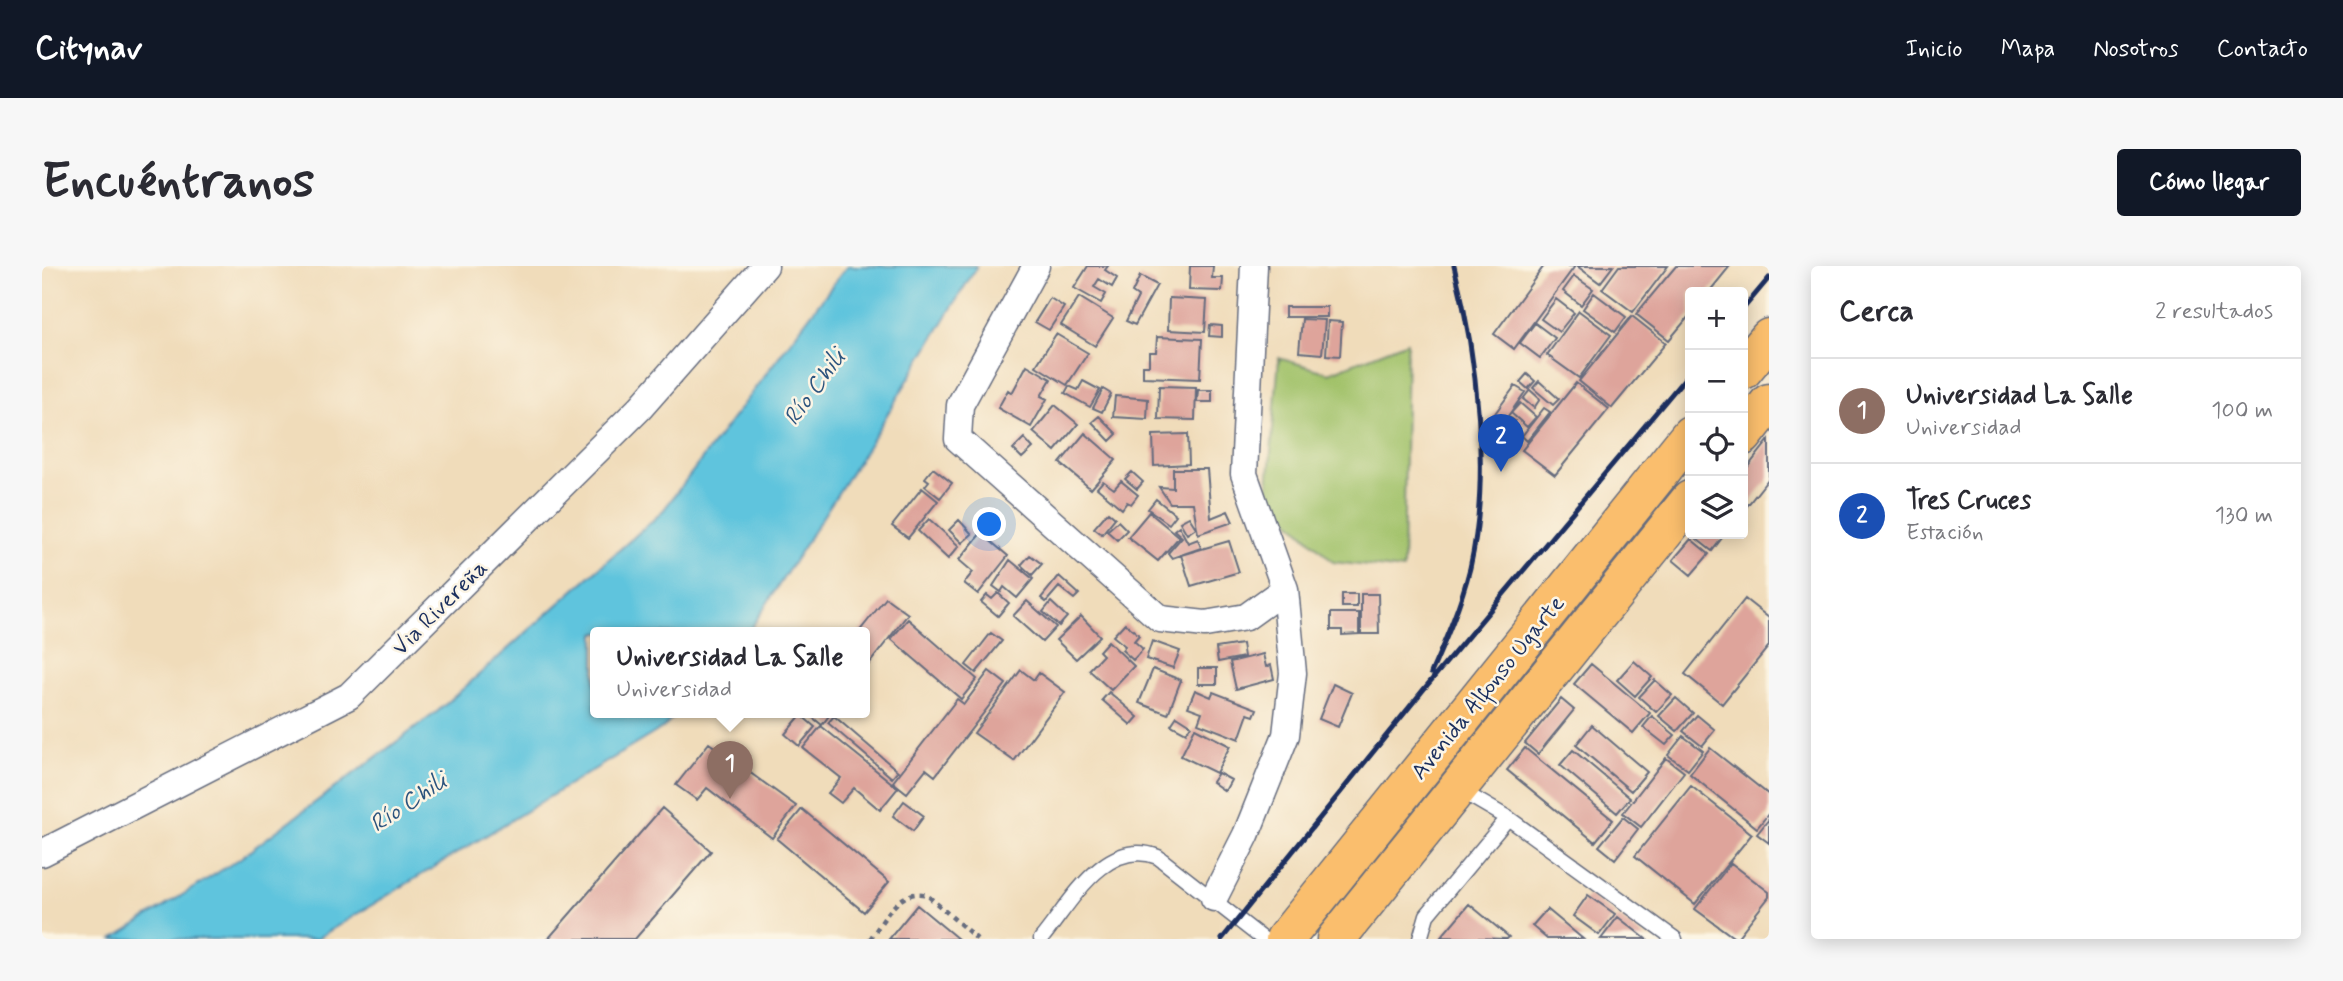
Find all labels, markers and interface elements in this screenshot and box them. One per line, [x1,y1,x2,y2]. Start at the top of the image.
text: Citynav [35,27,142,71]
text: Inicio [1905,34,1963,65]
text: Mapa [2001,34,2055,65]
text: Nosotros [2093,34,2179,65]
text: Contacto [2217,34,2308,65]
button: Cómo llegar [2117,149,2301,216]
text: Encuéntranos [42,150,314,215]
map controls [1685,287,1748,539]
button: + [1685,287,1748,350]
text: Cerca [1839,292,1914,331]
text: 2 resultados [2155,297,2273,327]
water label: Río Chili [777,341,855,432]
button: − [1685,350,1748,413]
text: Universidad La Salle [1906,379,2133,413]
text: 1 [1857,396,1867,426]
text: 100 m [2211,396,2273,426]
button: locate [1685,413,1748,476]
text: Universidad [1906,413,2021,443]
pin: 2 [1478,414,1524,472]
button: layers [1685,476,1748,539]
text: Tres Cruces [1906,484,2031,518]
text: 2 [1856,501,1868,531]
text: 130 m [2215,501,2273,531]
your location [972,507,1006,541]
text: Estación [1906,518,1984,548]
street label: Via Rivereña [386,554,495,663]
street label: Avenida Alfonso Ugarte [1405,590,1573,787]
popup [590,627,870,718]
text: Universidad La Salle [617,641,843,675]
text: Universidad [617,675,732,705]
pin: 1 [707,741,753,799]
water label: Río Chili [364,765,456,840]

